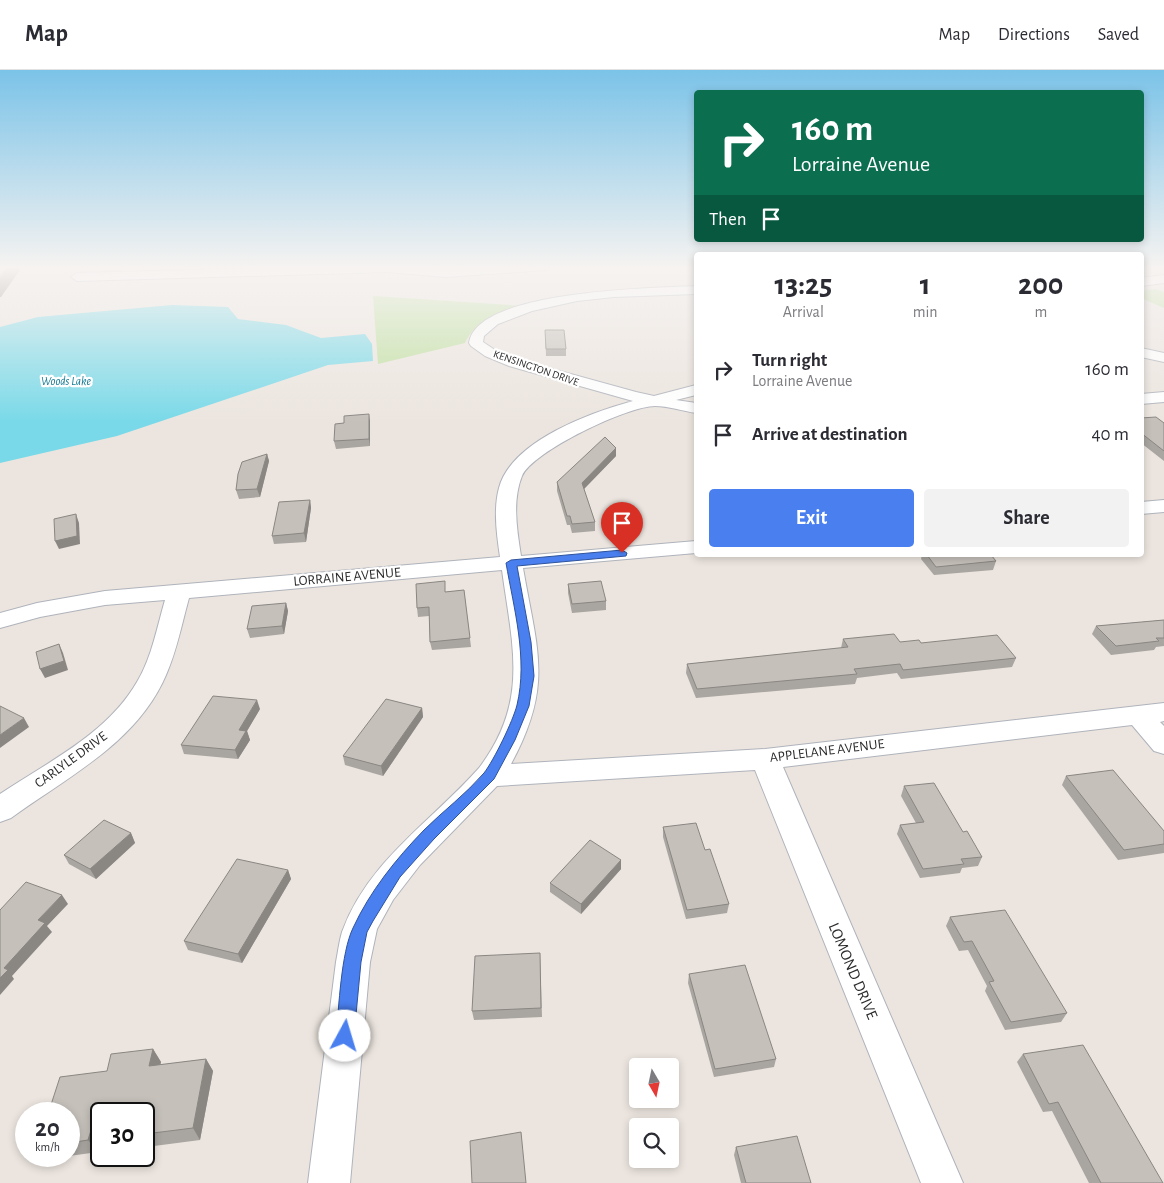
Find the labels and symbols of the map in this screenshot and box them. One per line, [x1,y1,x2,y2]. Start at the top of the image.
street label: KENSINGTON DRIVE [492,348,581,388]
water label: Woods Lake [41,375,92,387]
pin [601,502,643,553]
street label: LORRAINE AVENUE [293,565,402,589]
street label: CARLYLE DRIVE [32,729,110,791]
street label: APPLELANE AVENUE [769,737,885,765]
street label: LOMOND DRIVE [826,921,881,1022]
position arrow [318,1009,370,1061]
north arrow [629,1058,679,1108]
speed limit sign: 30 [90,1102,155,1167]

